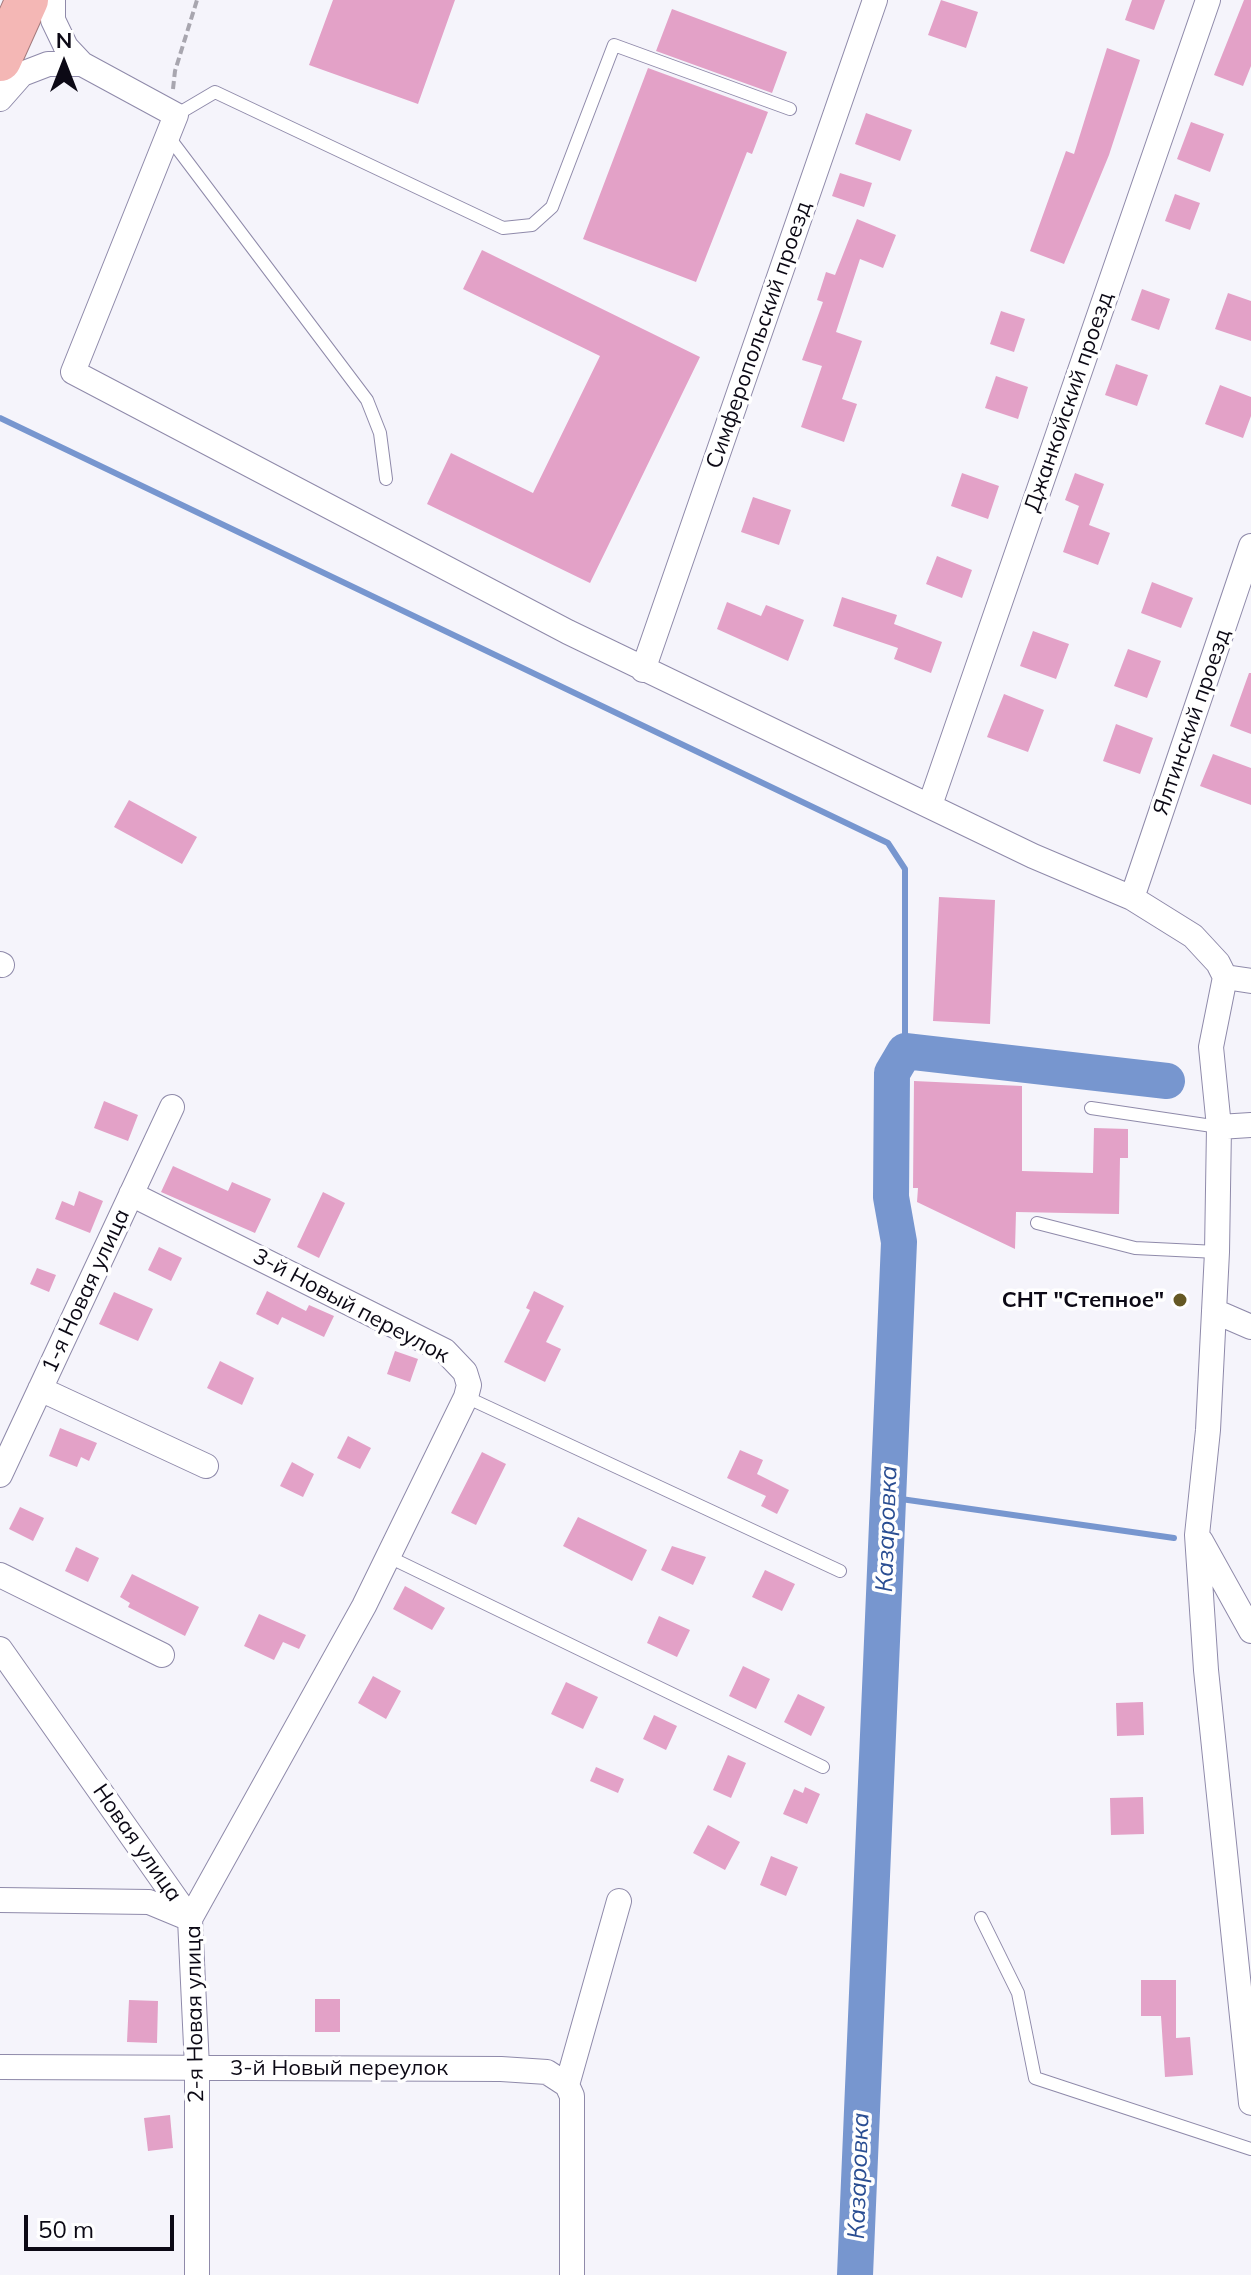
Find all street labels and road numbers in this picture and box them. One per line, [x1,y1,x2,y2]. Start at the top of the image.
street label: Симферопольский проезд [701,198,817,472]
street label: Джанкойский проезд [1019,289,1119,515]
street label: Ялтинский проезд [1148,625,1236,819]
street label: 1-я Новая улица [36,1205,136,1377]
street label: 3-й Новый переулок [249,1243,453,1369]
street label: Новая улица [87,1779,187,1907]
street label: 2-я Новая улица [180,1925,210,2103]
street label: 3-й Новый переулок [230,2055,448,2081]

